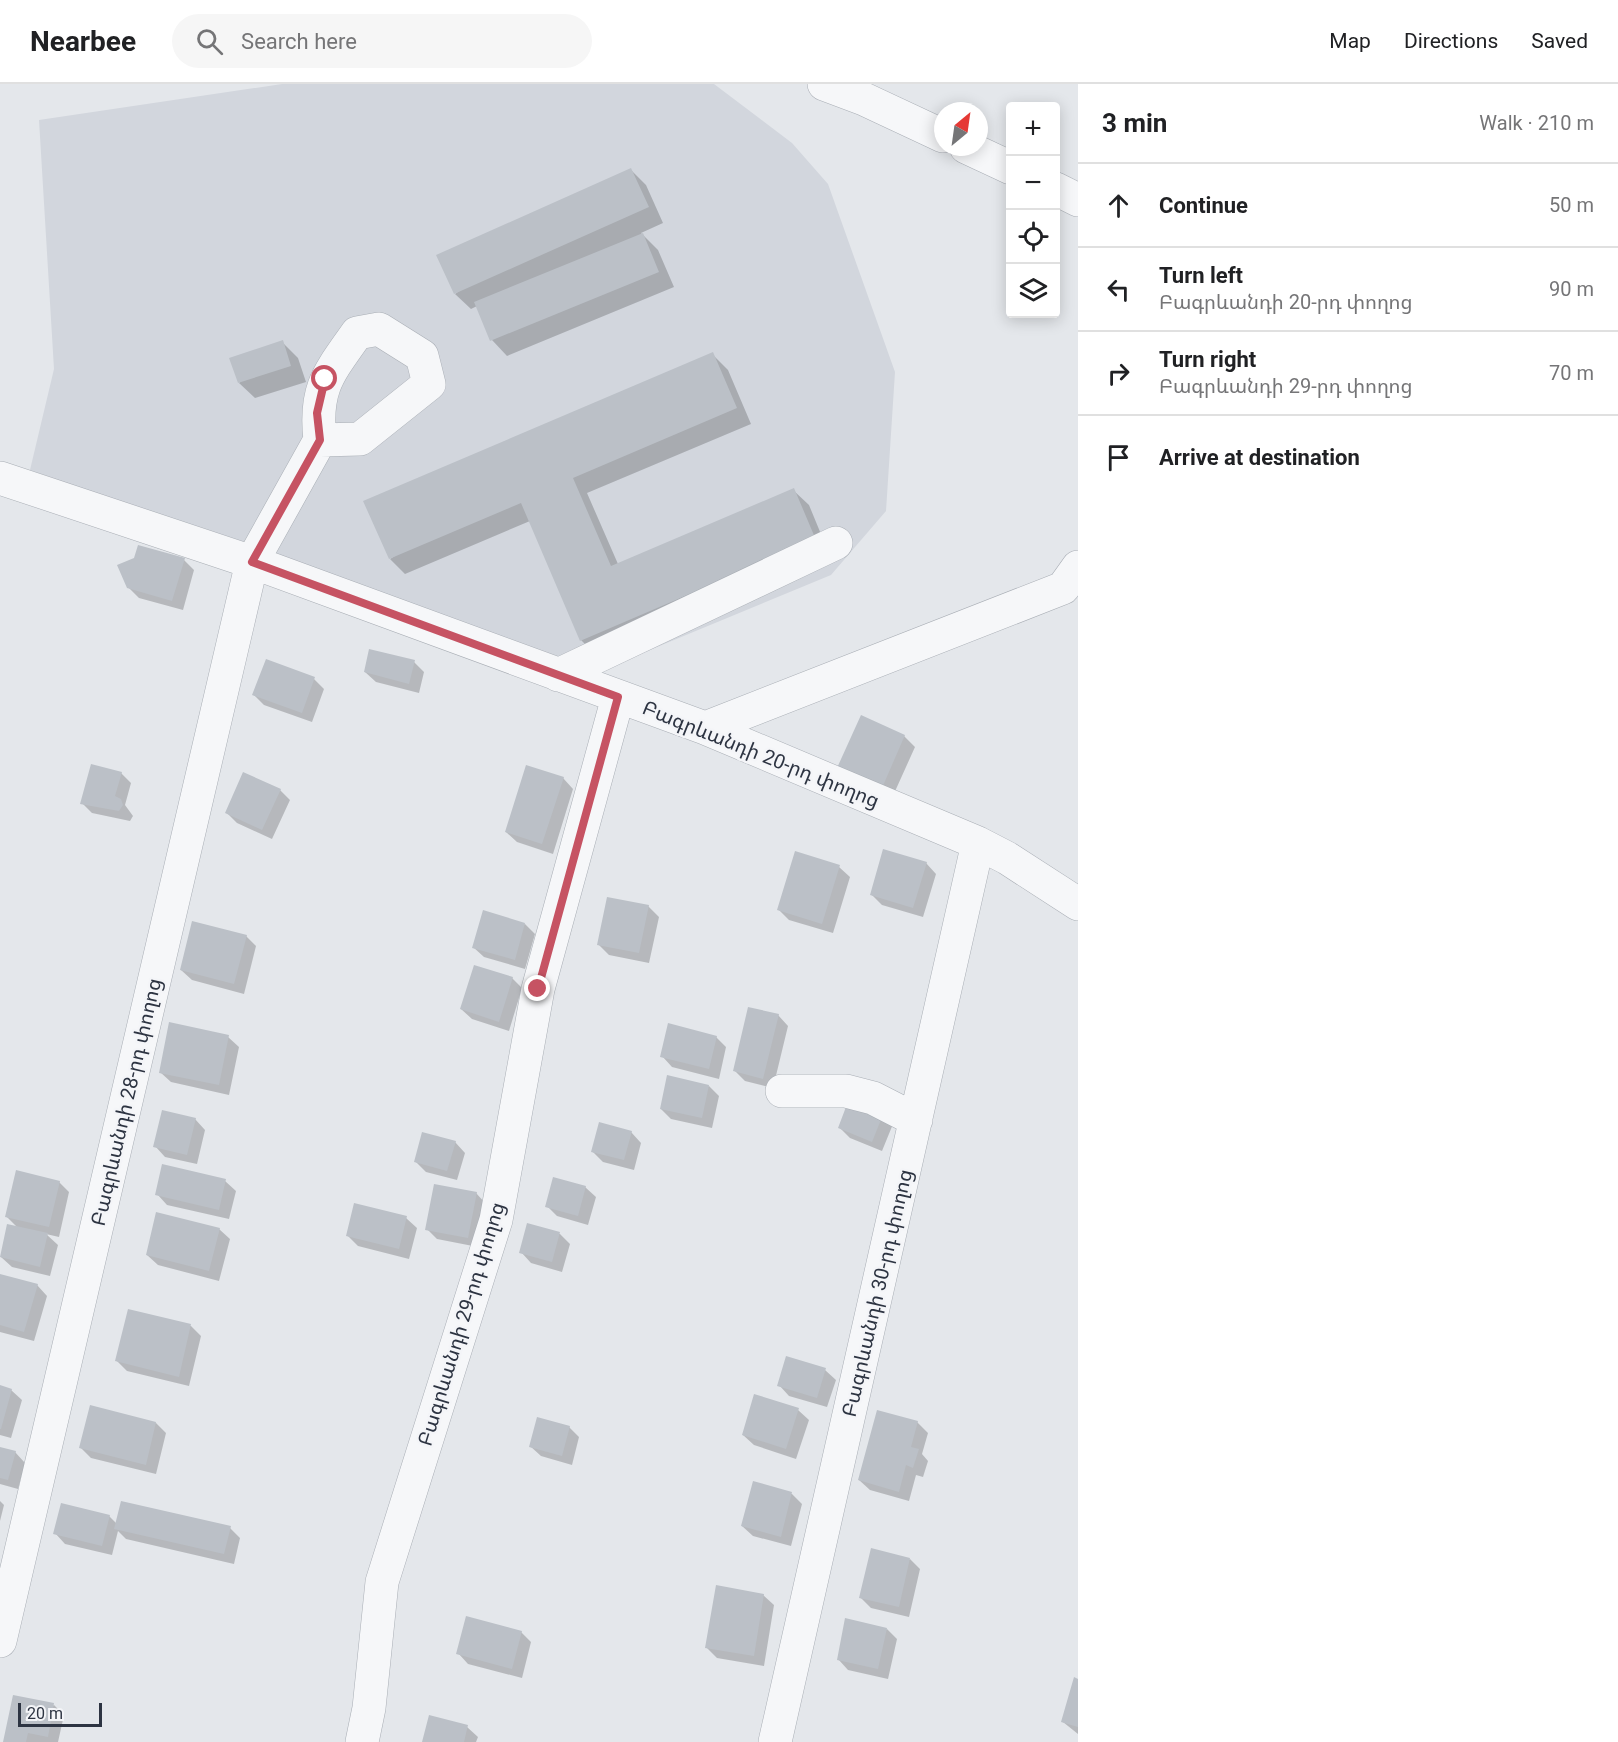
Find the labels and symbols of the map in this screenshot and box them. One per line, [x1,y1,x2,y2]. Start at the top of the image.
north arrow [934,102,988,156]
route start [311,365,337,391]
street label: Բագրևանդի 20-րդ փողոց [639,695,883,813]
route end [524,975,550,1001]
street label: Բագրևանդի 28-րդ փողոց [86,976,166,1228]
street label: Բագրևանդի 30-րդ փողոց [837,1167,917,1419]
street label: Բագրևանդի 29-րդ փողոց [412,1199,510,1449]
scale bar [18,1700,102,1728]

